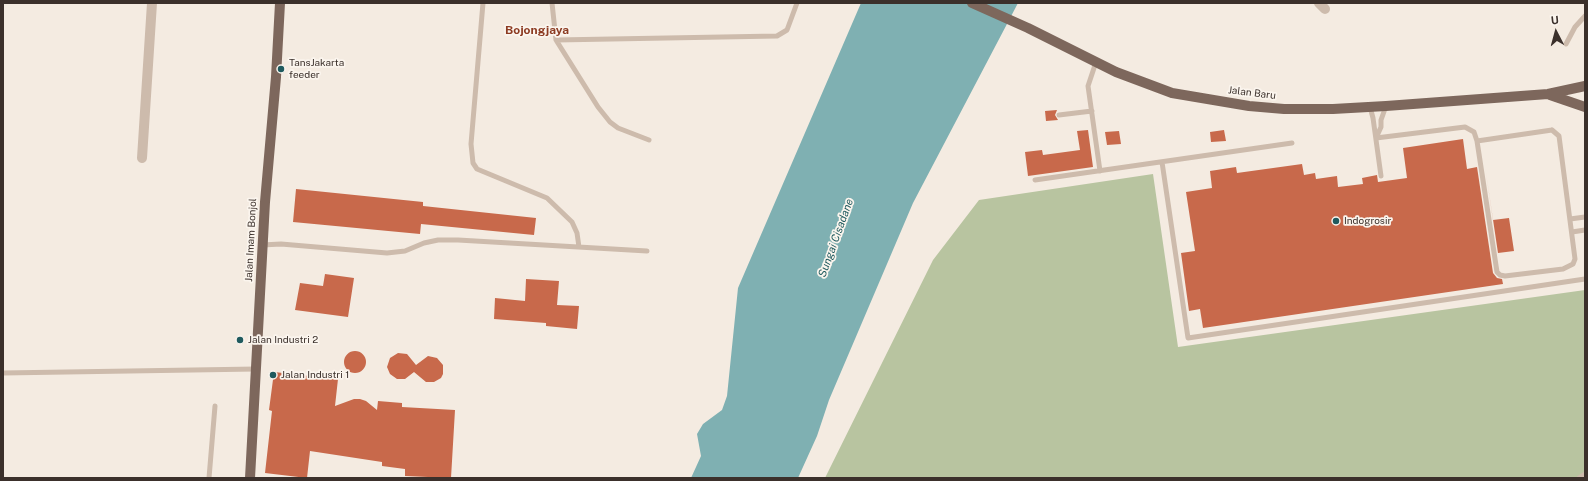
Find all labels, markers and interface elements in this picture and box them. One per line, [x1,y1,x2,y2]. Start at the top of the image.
north arrow [1536,12,1576,52]
text: U [1550,14,1559,26]
district label: Bojongjaya [505,23,569,37]
place label: TansJakarta feeder [289,57,344,80]
marker: TansJakarta feeder [276,64,286,74]
street label: Jalan Baru [1227,84,1277,102]
water label: Sungai Cisadane [816,197,856,279]
street label: Jalan Imam Bonjol [243,198,259,282]
place label: Indogrosir [1344,215,1391,227]
marker: Indogrosir [1331,216,1341,226]
place label: Jalan Industri 2 [248,334,318,346]
marker: Jalan Industri 2 [235,335,245,345]
place label: Jalan Industri 1 [281,369,349,381]
marker: Jalan Industri 1 [268,370,278,380]

